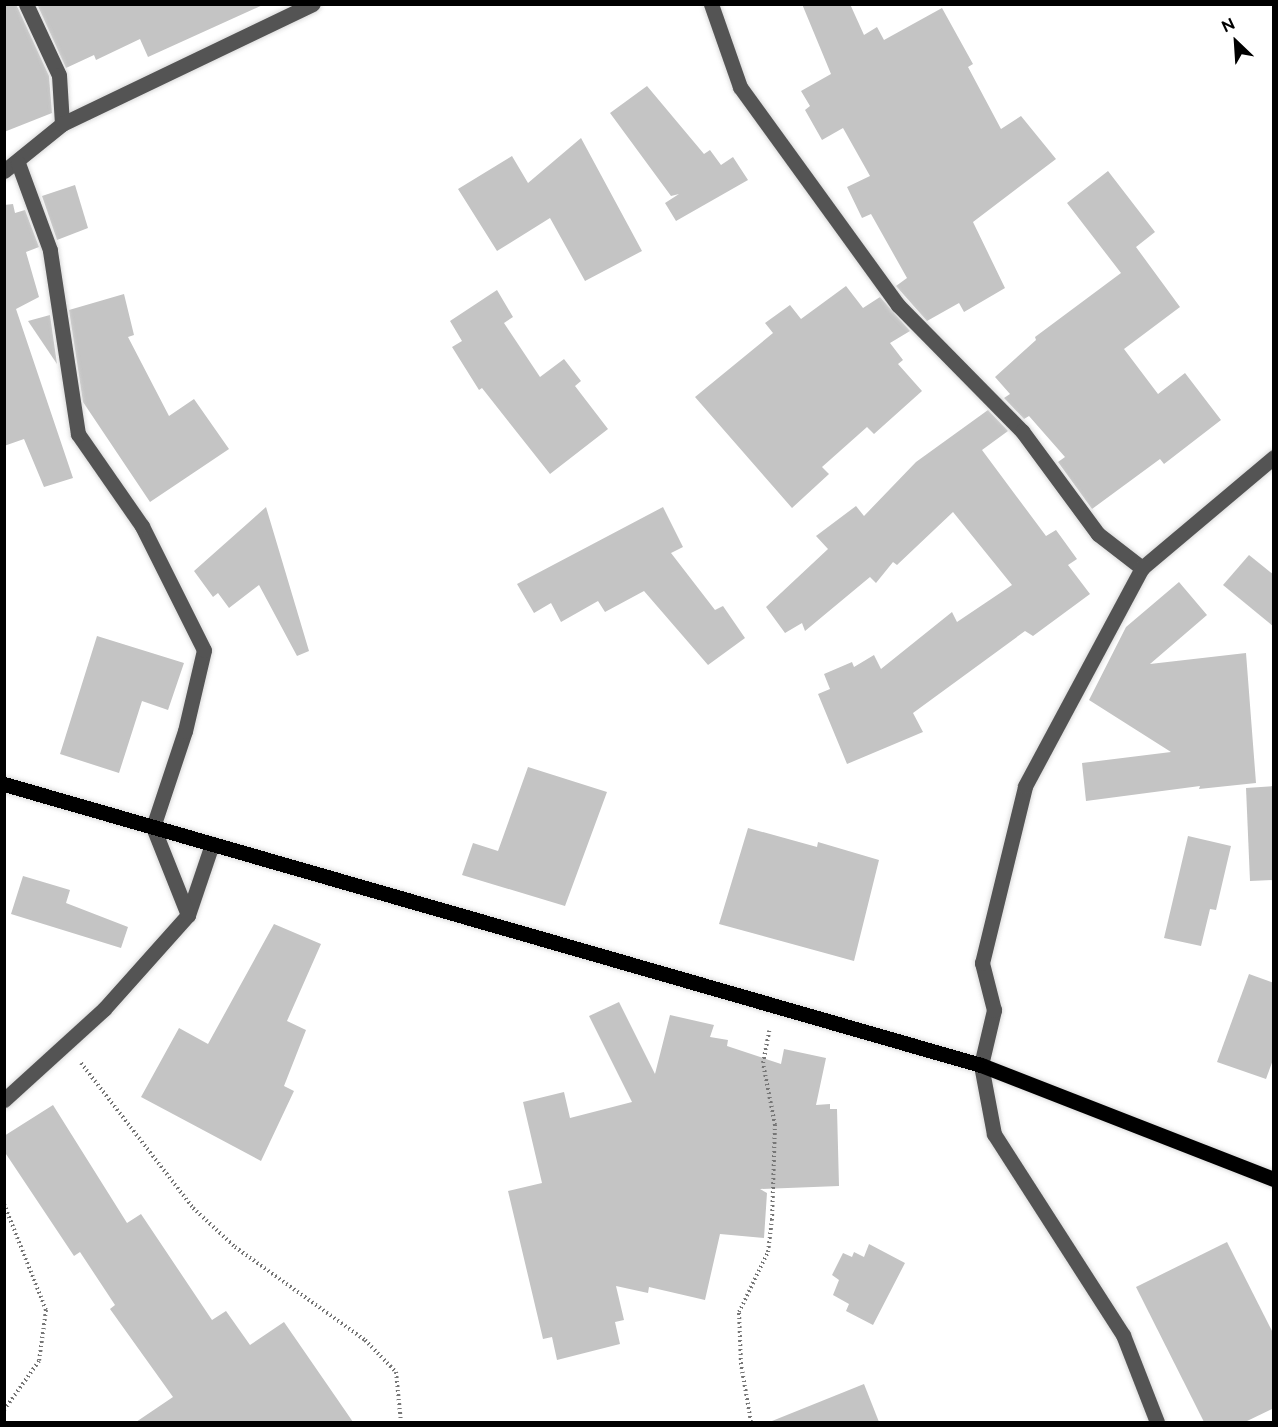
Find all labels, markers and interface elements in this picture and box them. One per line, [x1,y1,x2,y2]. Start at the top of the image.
north arrow [1206,12,1266,72]
text: N [1219,14,1238,36]

